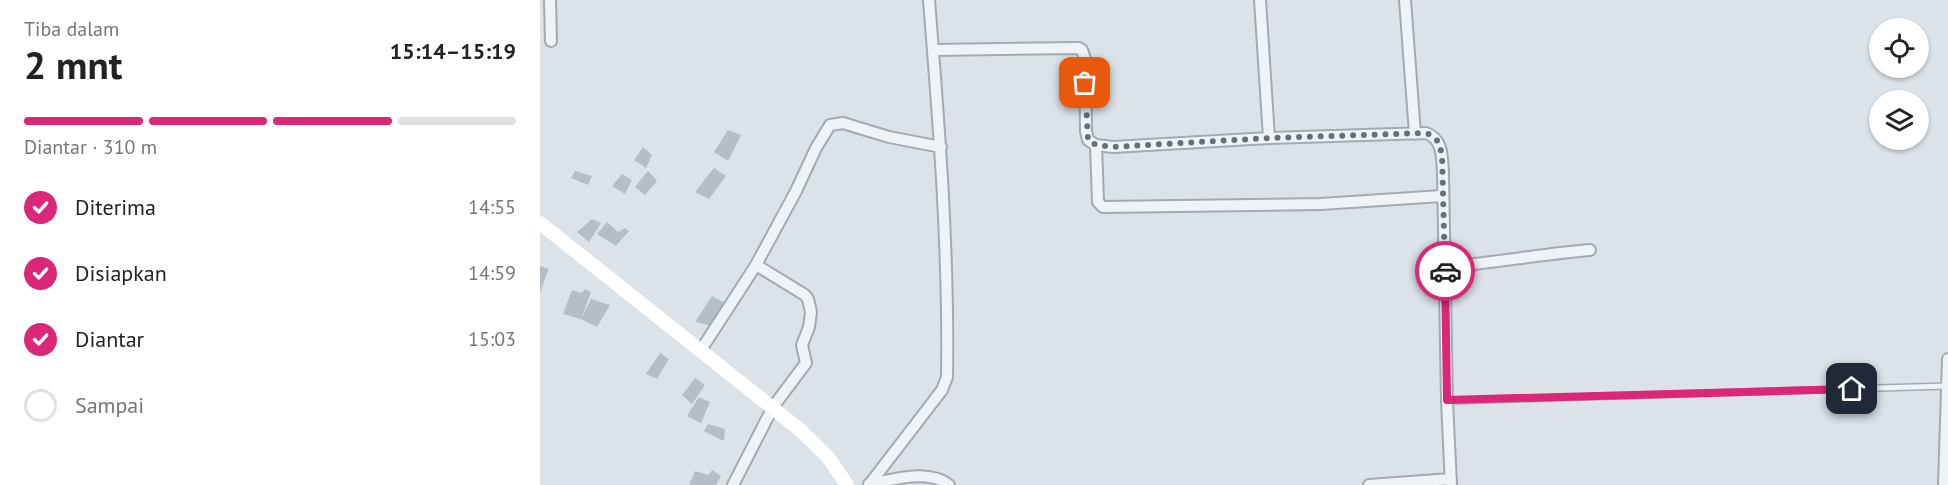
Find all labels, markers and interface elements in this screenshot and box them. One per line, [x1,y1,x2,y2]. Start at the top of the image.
text: Tiba dalam [24,16,119,42]
map controls [1869,18,1929,150]
button: locate [1869,18,1929,78]
text: 15:14–15:19 [390,37,516,65]
text: 2 mnt [24,39,122,90]
pin [1059,57,1110,108]
icon: bag [1068,66,1101,99]
button: layers [1869,90,1929,150]
text: Diantar · 310 m [24,134,157,160]
icon: check [24,191,57,224]
text: Diterima [75,193,156,221]
text: 14:55 [468,194,516,220]
courier [1415,241,1475,301]
icon: car [1429,255,1462,288]
icon: check [24,257,57,290]
text: Disiapkan [75,259,167,287]
text: 14:59 [468,260,516,286]
icon: check [24,323,57,356]
text: Diantar [75,325,144,353]
text: 15:03 [468,326,516,352]
pin [1826,363,1877,414]
icon: home [1835,372,1868,405]
text: Sampai [75,391,144,419]

